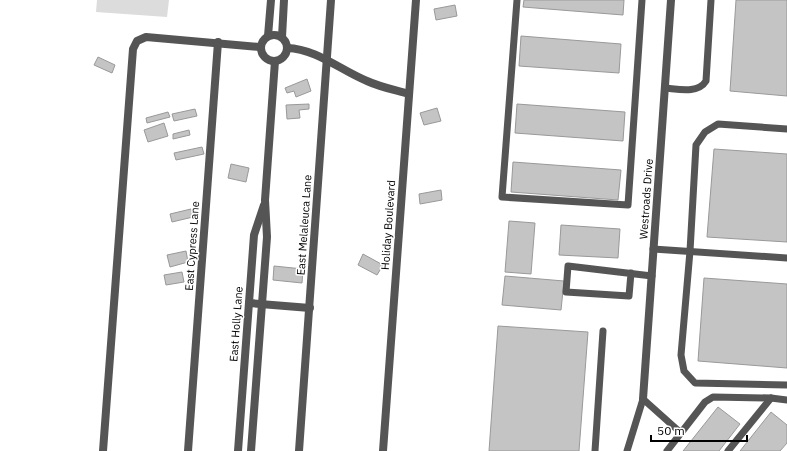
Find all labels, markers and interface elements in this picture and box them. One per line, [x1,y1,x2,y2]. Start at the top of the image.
street label: Westroads Drive [636,158,656,240]
street label: East Melaleuca Lane [294,174,314,276]
street label: Holiday Boulevard [378,180,398,270]
street label: East Cypress Lane [182,201,202,291]
street label: East Holly Lane [226,286,246,362]
scale bar [651,417,747,443]
text: 50 m [657,423,685,438]

